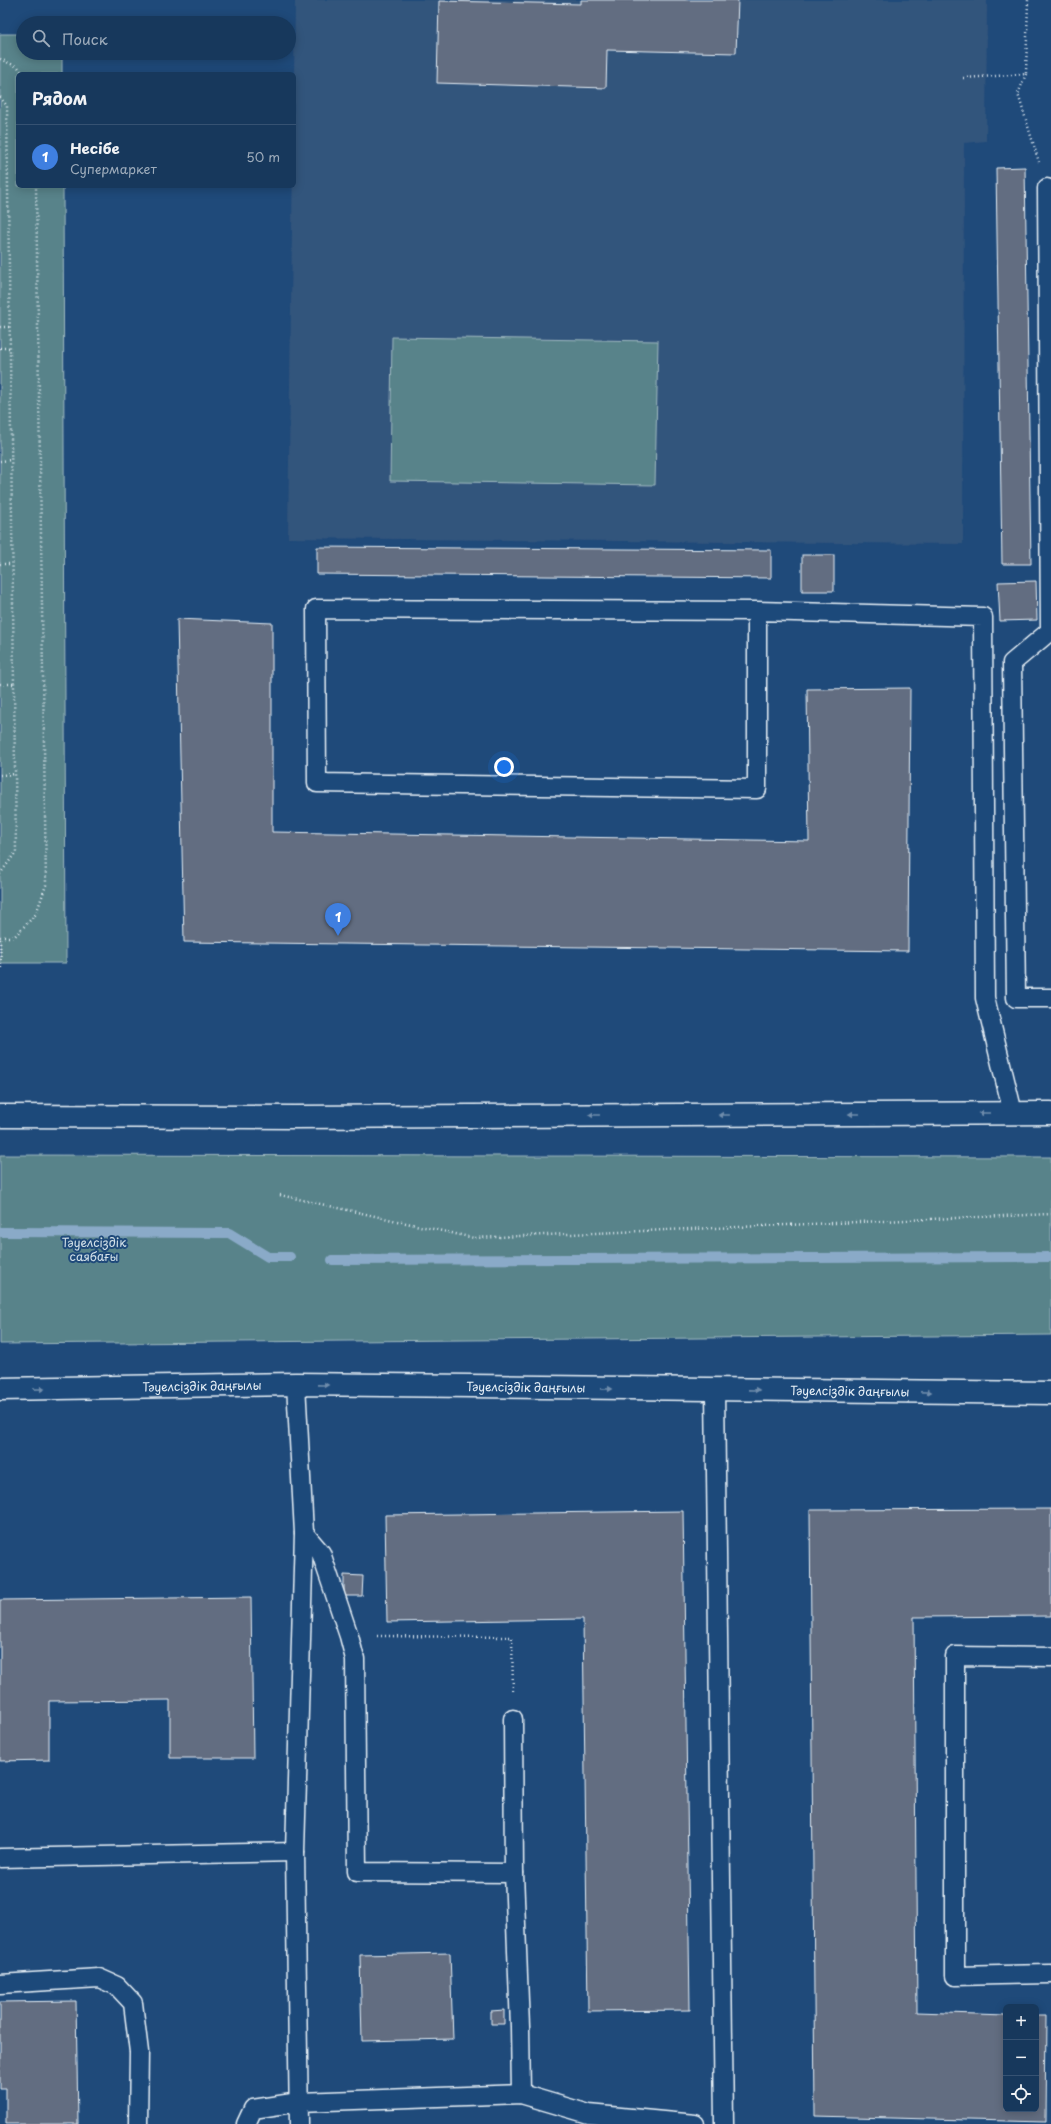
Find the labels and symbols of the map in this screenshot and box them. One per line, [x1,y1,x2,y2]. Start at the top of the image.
your location [494,757,514,777]
pin: 1 [325,903,351,936]
one-way arrow [977,1110,990,1116]
one-way arrow [847,1111,860,1117]
one-way arrow [587,1112,600,1118]
one-way arrow [717,1112,730,1118]
park label: Тәуелсіздік саябағы [62,1233,127,1265]
street label: Тәуелсіздік даңғылы [142,1376,262,1396]
street label: Тәуелсіздік даңғылы [466,1377,586,1396]
street label: Тәуелсіздік даңғылы [790,1381,910,1400]
one-way arrow [317,1382,330,1388]
one-way arrow [601,1385,613,1392]
one-way arrow [33,1386,46,1392]
one-way arrow [748,1387,761,1393]
one-way arrow [920,1389,933,1395]

